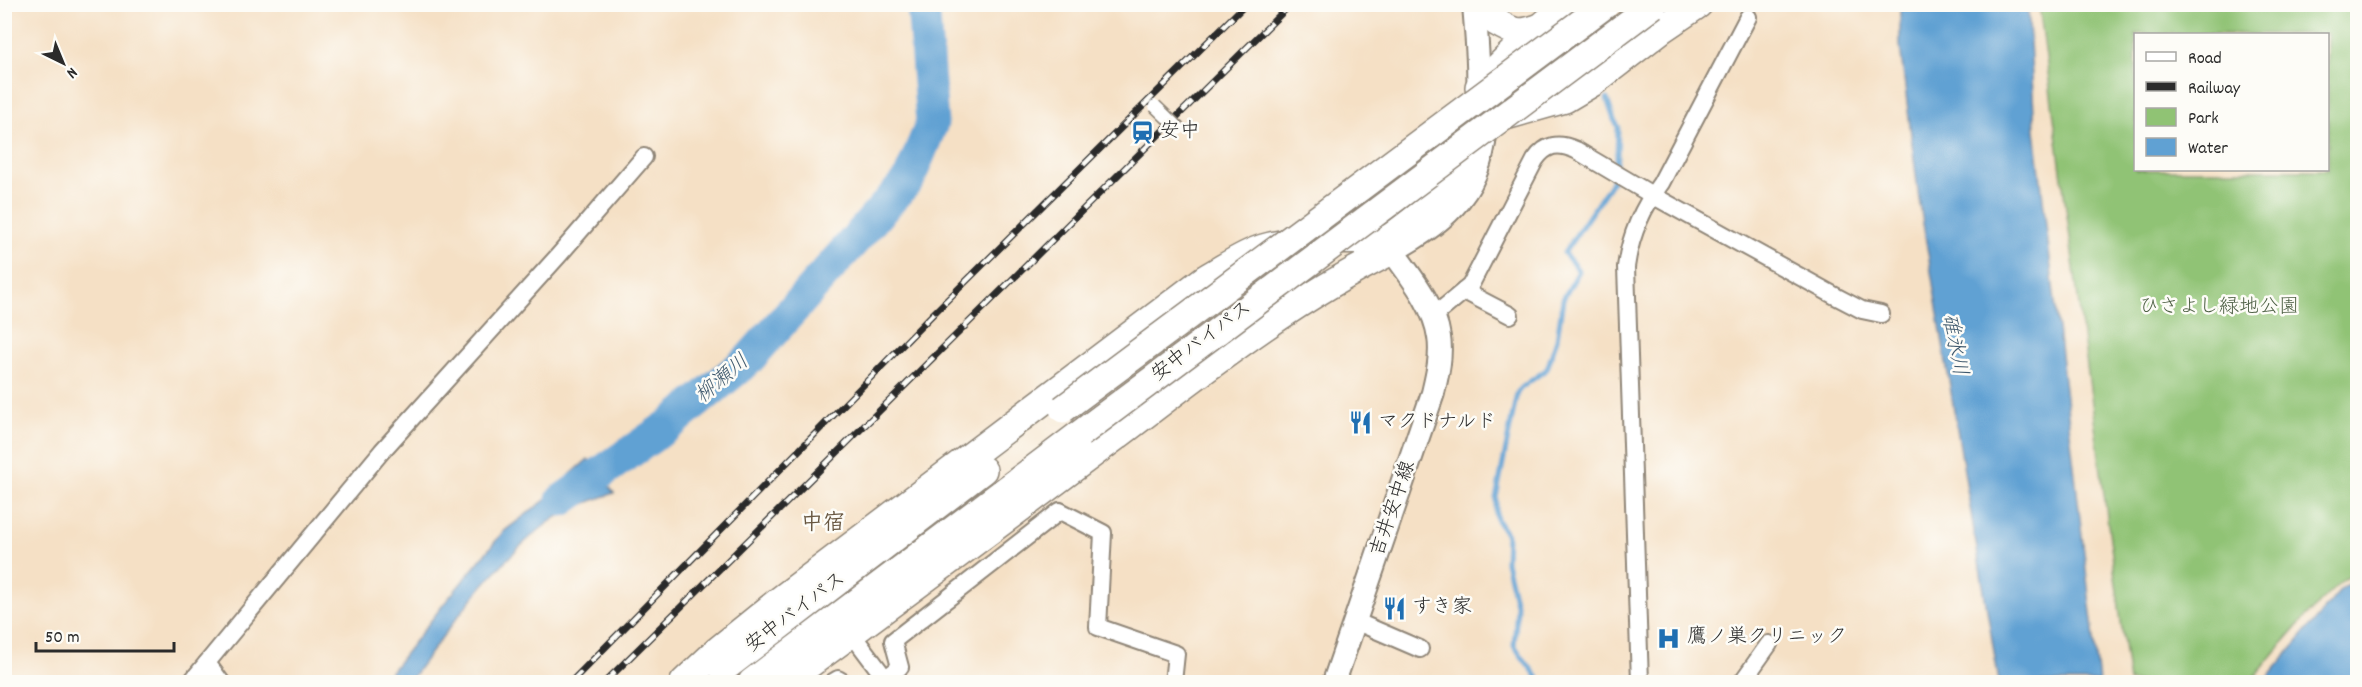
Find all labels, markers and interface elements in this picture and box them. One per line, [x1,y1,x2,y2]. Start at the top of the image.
north arrow [33,33,93,93]
legend [2134,33,2329,171]
text: Road [2188,47,2222,72]
text: N [61,61,82,83]
text: Railway [2188,77,2241,102]
text: Park [2188,107,2219,132]
place label: 安中 [1160,118,1200,146]
station icon: 安中 [1129,119,1155,145]
text: Water [2188,137,2228,162]
park label: ひさよし緑地公園 [2139,294,2299,322]
street label: 安中バイパス [1146,295,1258,389]
water label: 碓氷川 [1932,311,1974,379]
water label: 柳瀬川 [689,348,757,412]
place label: マクドナルド [1378,409,1496,437]
restaurant icon: マクドナルド [1347,410,1373,436]
street label: 吉井安中線 [1364,457,1424,561]
district label: 中宿 [801,509,845,540]
street label: 安中バイパス [740,566,852,660]
place label: すき家 [1412,594,1472,622]
restaurant icon: すき家 [1381,595,1407,621]
scale bar [36,615,174,653]
place label: 鷹ノ巣クリニック [1687,624,1847,652]
hospital icon: 鷹ノ巣クリニック [1656,625,1682,651]
text: 50 m [45,626,80,651]

